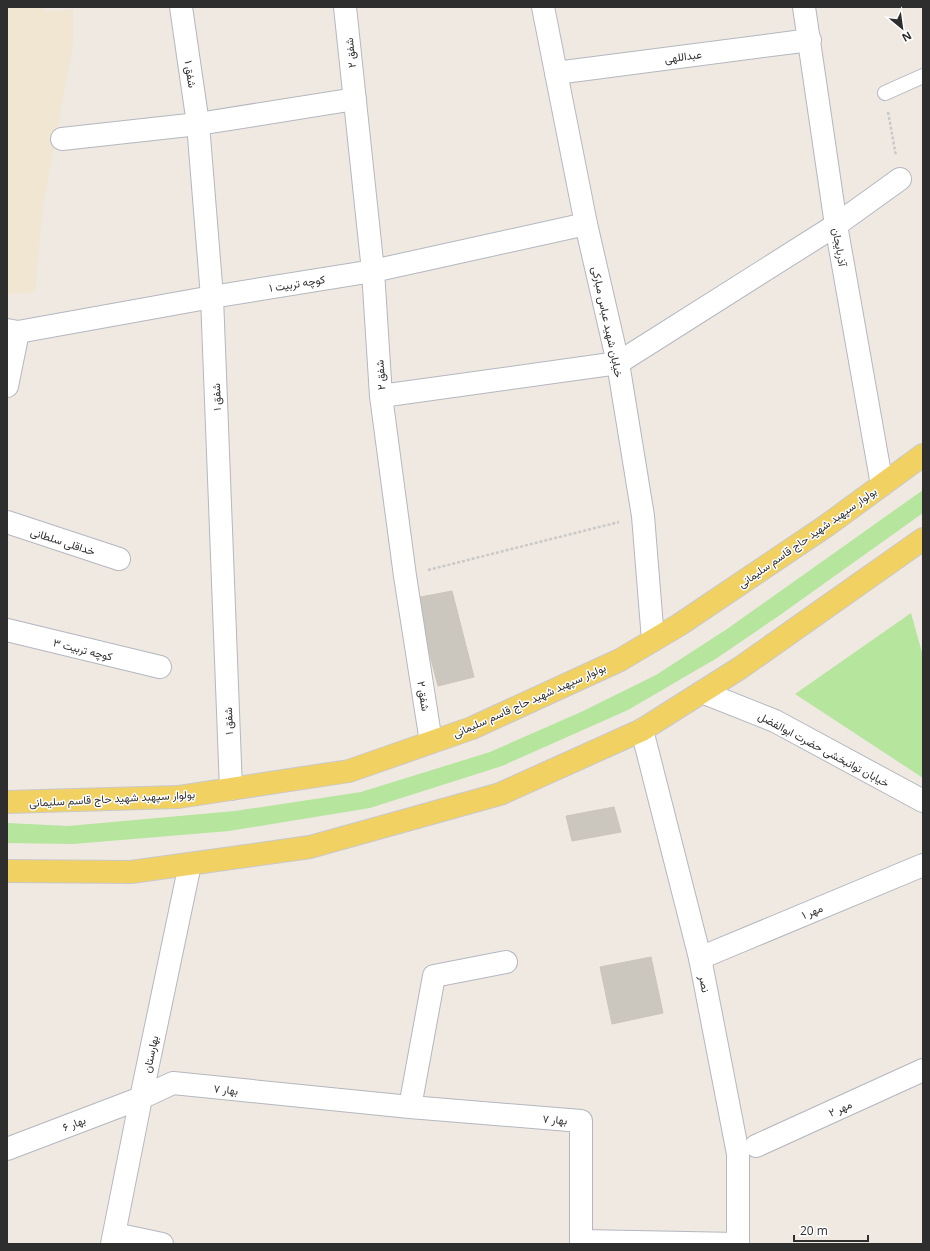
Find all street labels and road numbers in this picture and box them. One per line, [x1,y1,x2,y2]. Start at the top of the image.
street label: شفق ۲ [341,37,359,69]
street label: عبداللهی [663,46,703,66]
street label: شفق ۱ [181,59,201,89]
street label: آذربایجان [829,227,851,269]
street label: خیابان شهید عباس مبارکی [589,265,627,379]
street label: کوچه تربیت ۱ [268,271,326,296]
street label: شفق ۲ [371,359,389,391]
street label: شفق ۱ [208,383,224,411]
street label: بولوار سپهبد شهید حاج قاسم سلیمانی [735,483,880,592]
street label: خداقلی سلطانی [29,524,97,558]
street label: کوچه تربیت ۳ [52,634,114,665]
street label: بولوار سپهبد شهید حاج قاسم سلیمانی [450,659,608,742]
street label: شفق ۲ [414,680,434,712]
street label: شفق ۱ [220,707,236,735]
street label: خیابان توانبخشی حضرت ابوالفضل [756,708,892,790]
street label: بولوار سپهبد شهید حاج قاسم سلیمانی [29,786,195,811]
street label: مهر ۱ [799,900,825,922]
street label: نصر [696,973,714,994]
street label: بهارستان [139,1034,161,1074]
street label: بهار ۷ [213,1080,239,1098]
street label: مهر ۲ [826,1096,854,1120]
street label: بهار ۷ [542,1110,568,1128]
street label: بهار ۶ [60,1112,88,1134]

